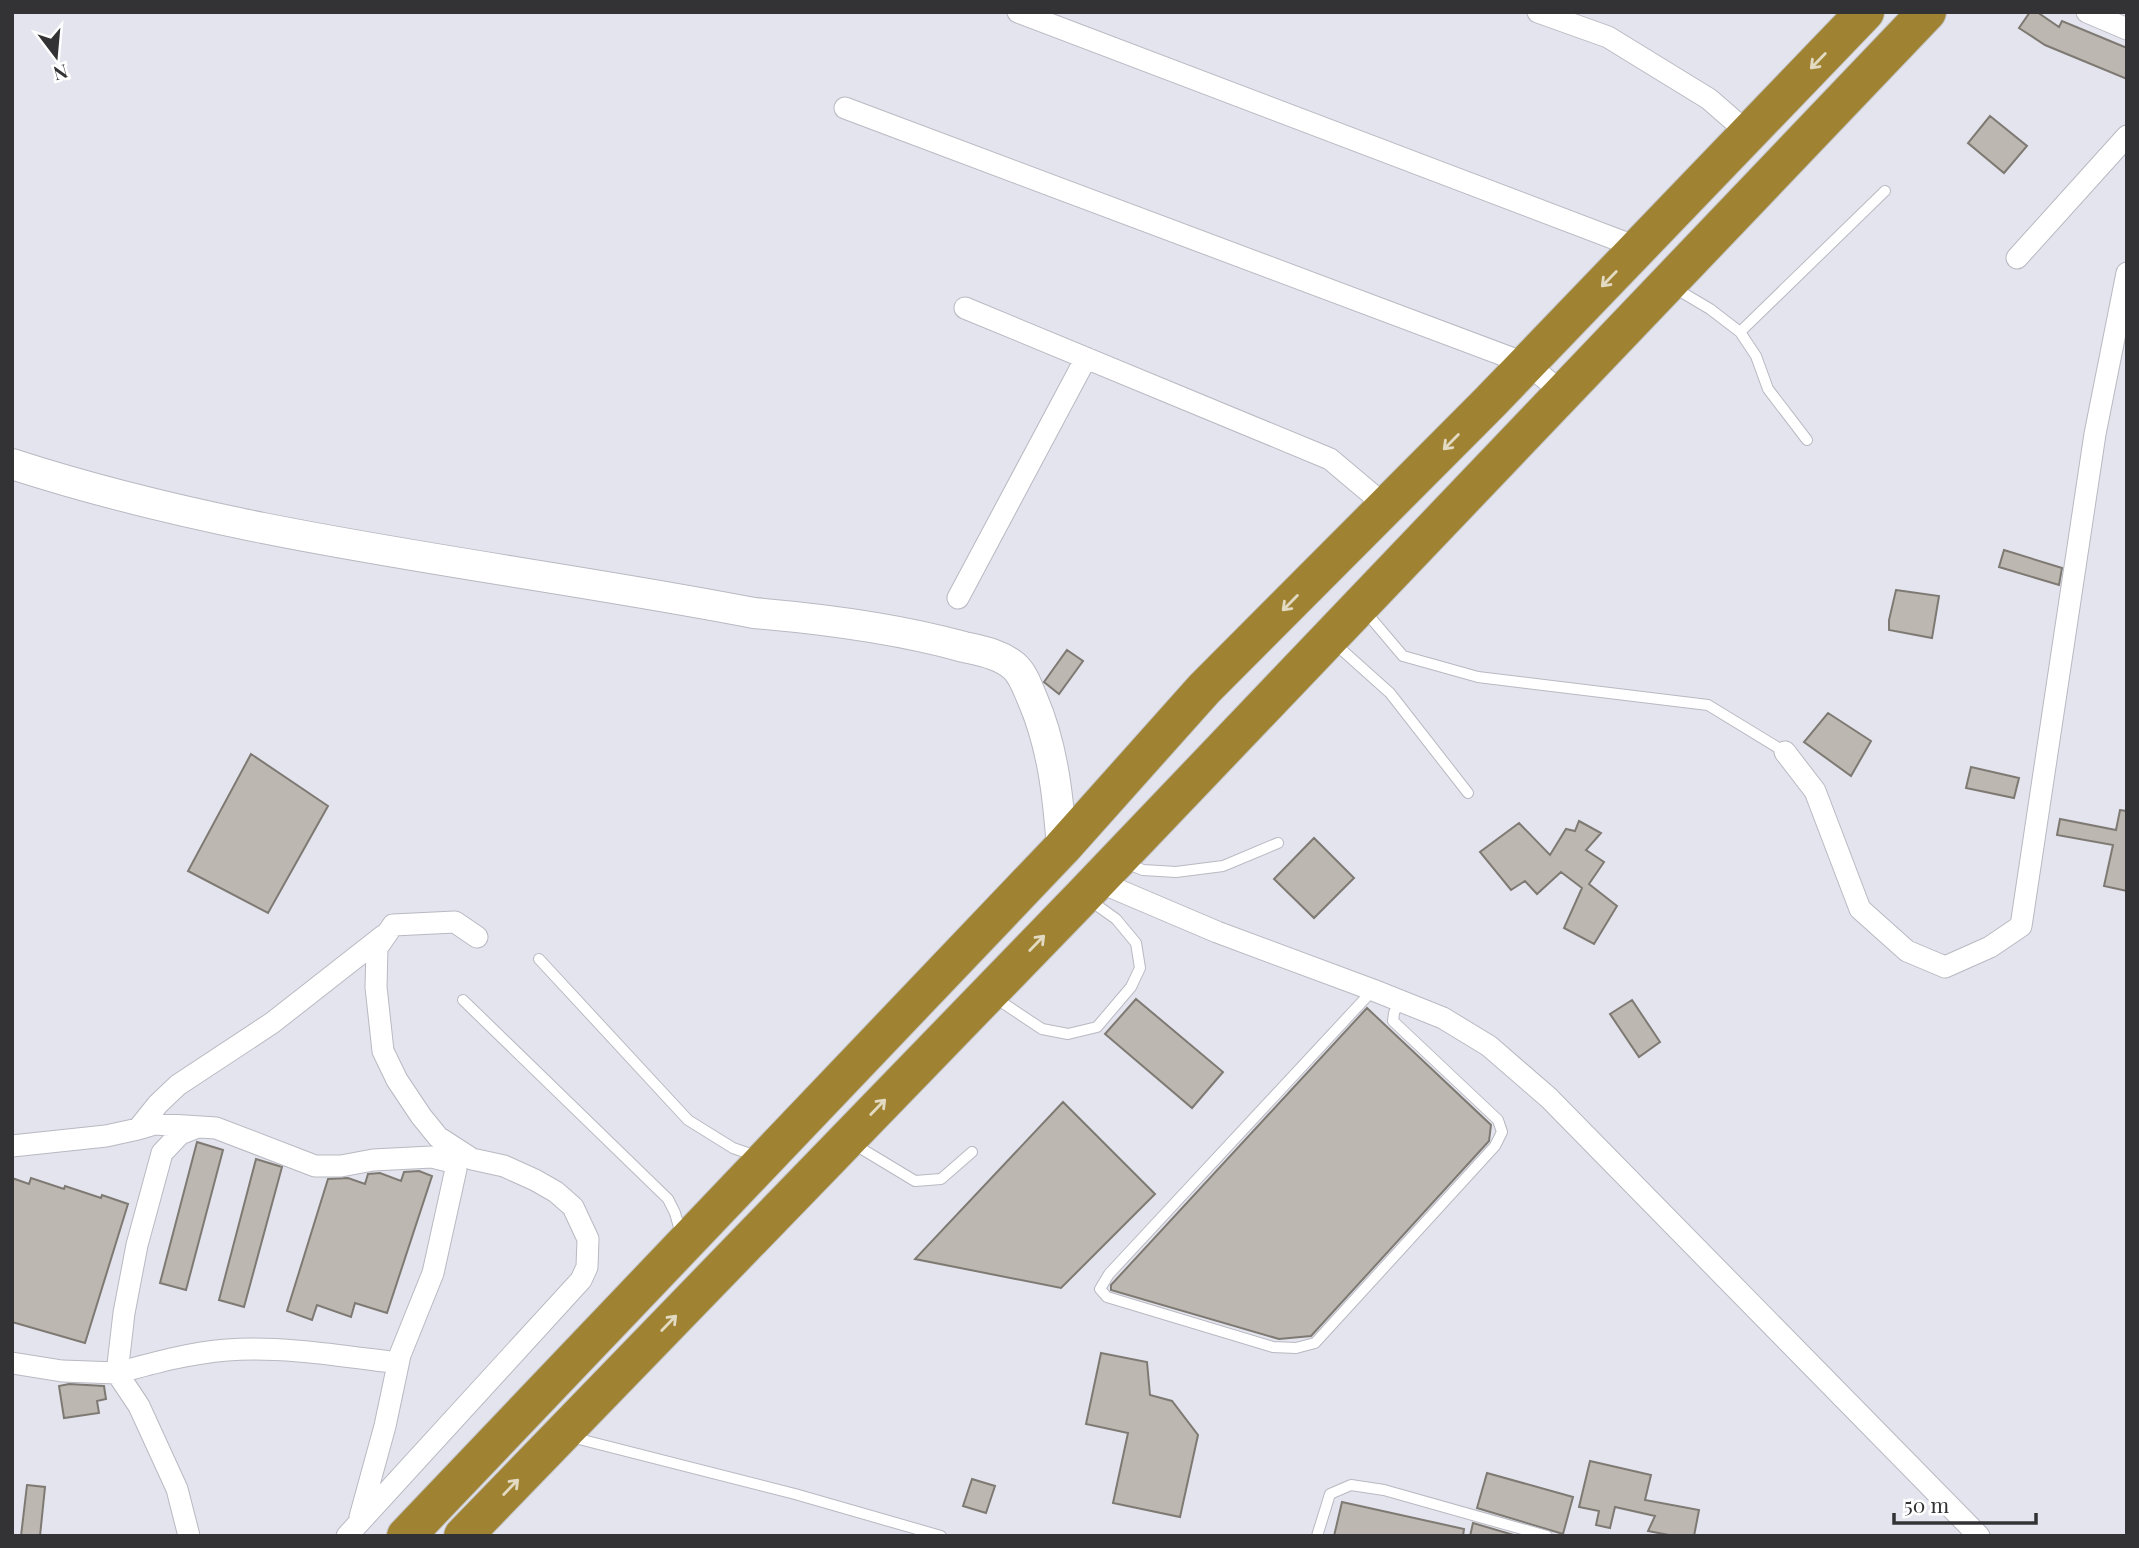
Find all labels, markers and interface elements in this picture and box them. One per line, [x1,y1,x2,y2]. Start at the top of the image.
north arrow [21,21,91,91]
one-way arrow [1809,53,1826,70]
text: N [51,59,71,88]
one-way arrow [1601,270,1618,287]
one-way arrow [1443,433,1460,450]
one-way arrow [1282,594,1299,611]
one-way arrow [1028,935,1045,952]
one-way arrow [870,1099,887,1116]
one-way arrow [661,1315,678,1332]
one-way arrow [502,1478,519,1495]
scale bar [1894,1482,2036,1526]
text: 50 m [1904,1490,1950,1518]

